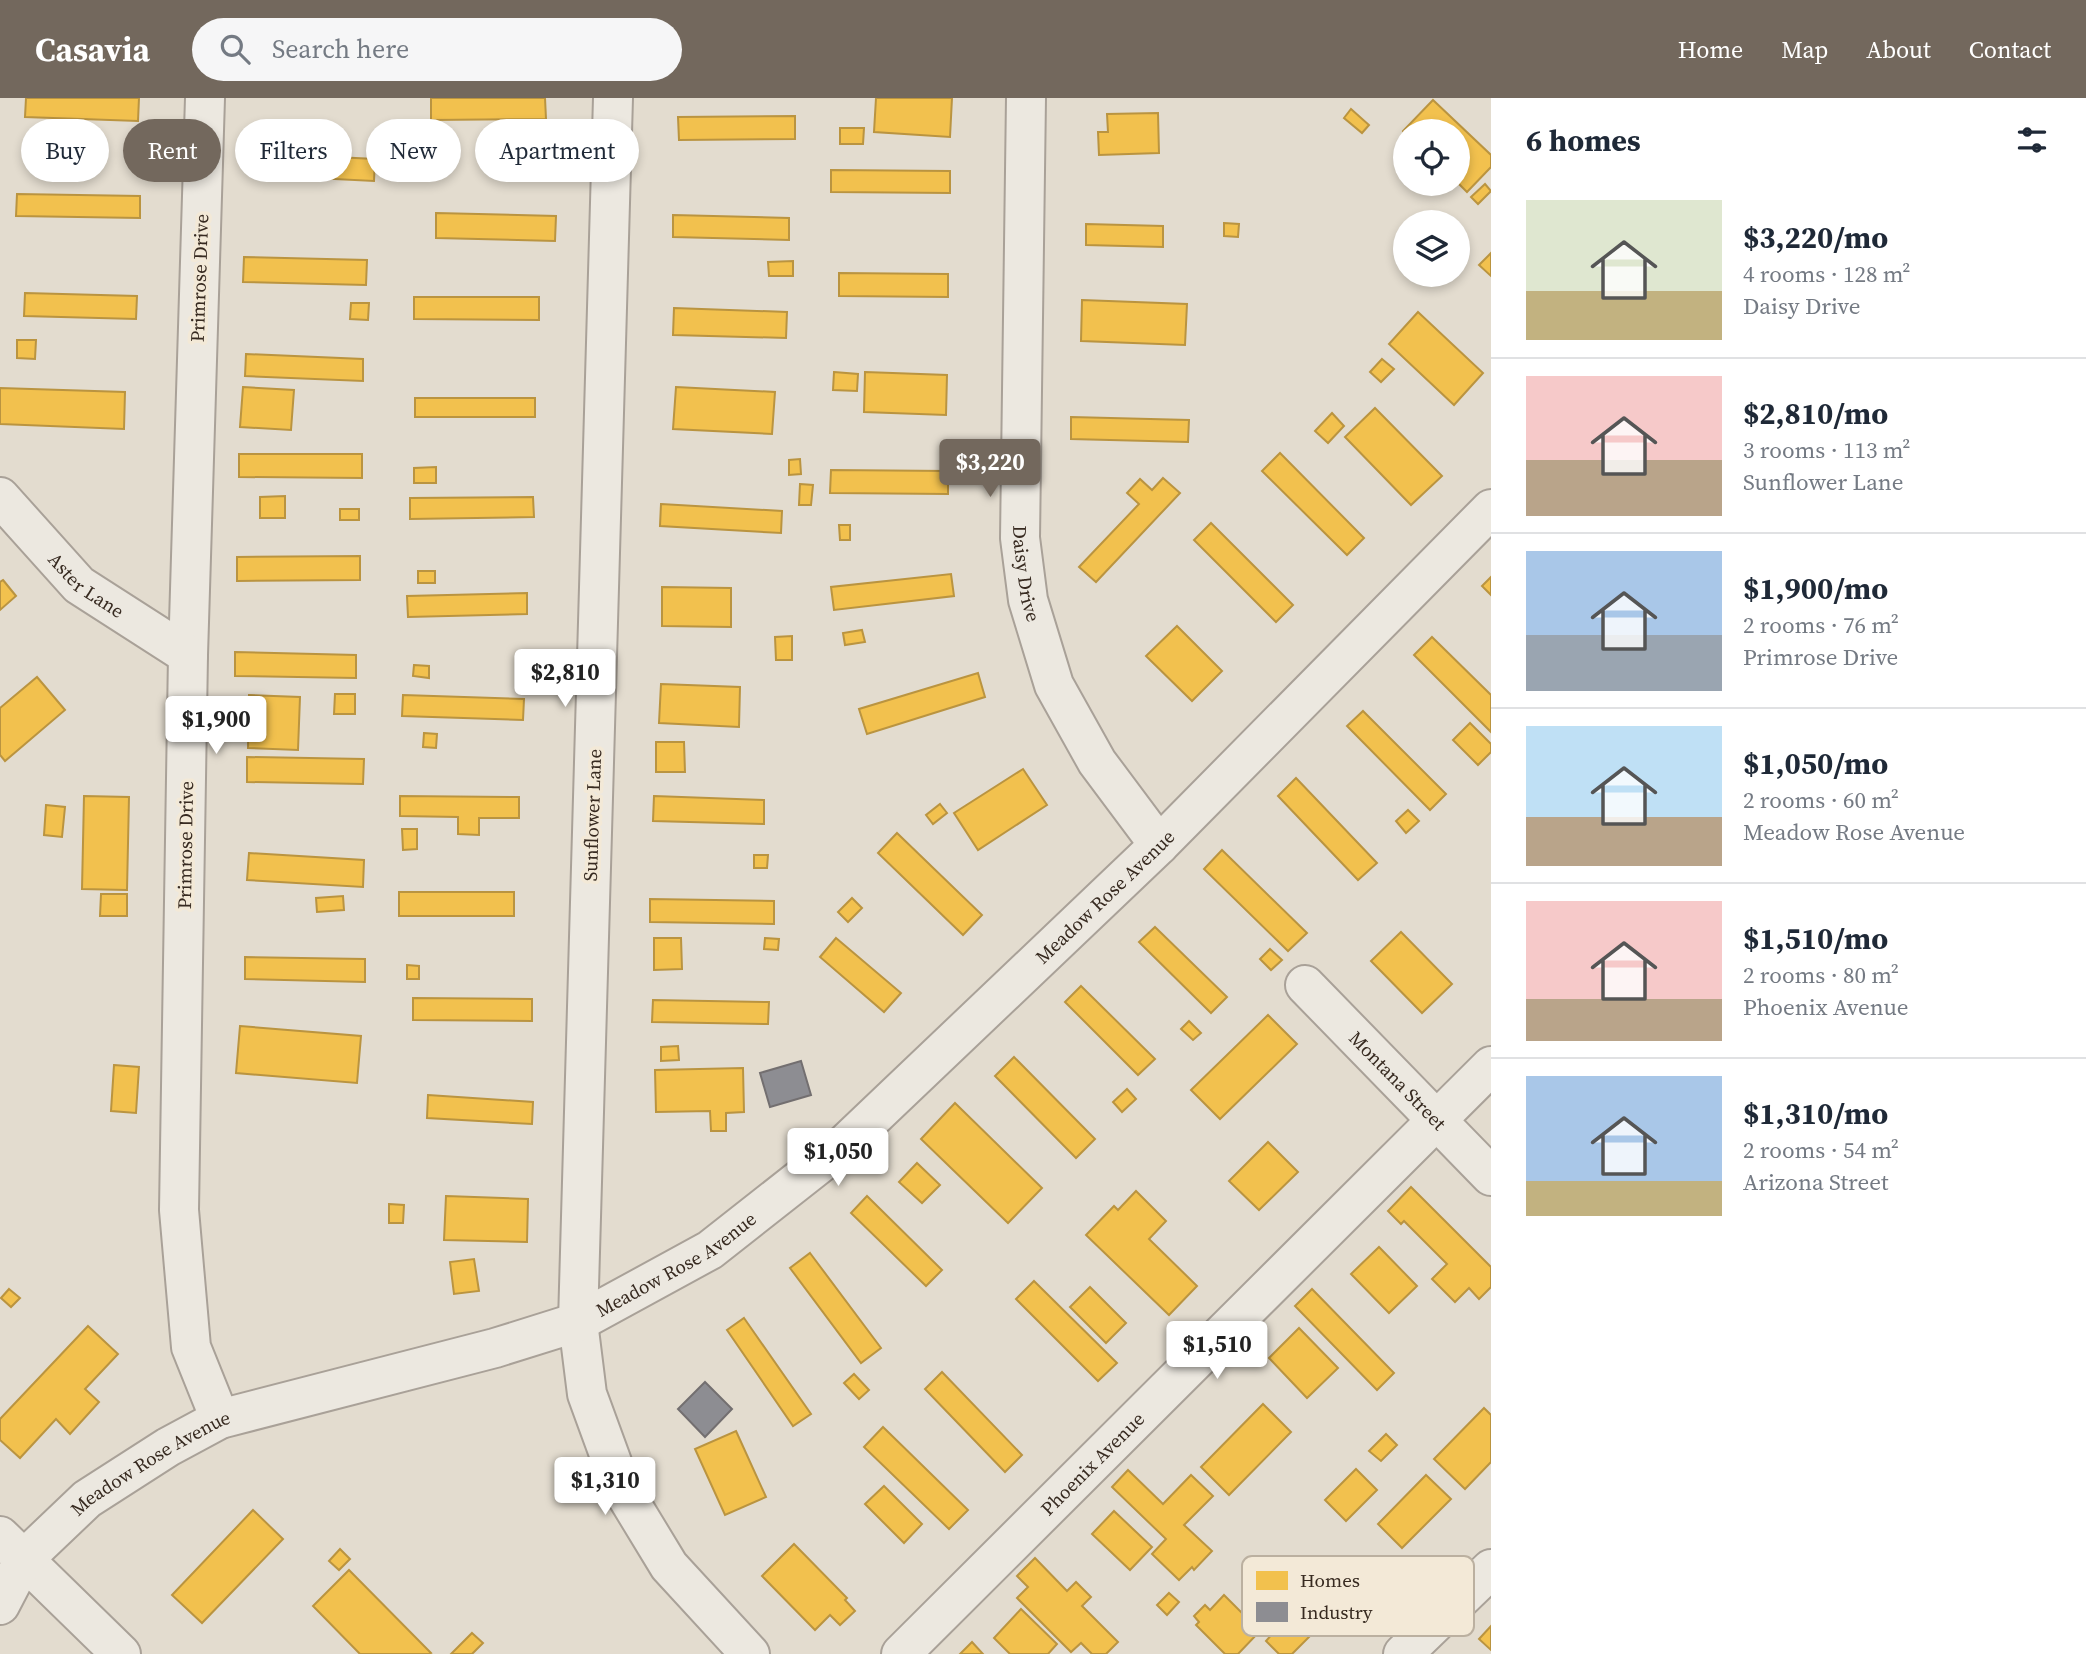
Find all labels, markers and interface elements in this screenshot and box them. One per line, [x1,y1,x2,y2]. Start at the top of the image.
search box [192,18,682,81]
text: Casavia [35,27,150,72]
icon: search [216,30,254,68]
text: Search here [272,31,409,67]
text: Home [1678,33,1743,66]
text: Map [1781,33,1828,66]
text: About [1866,33,1931,66]
text: Contact [1969,33,2051,66]
chip: Buy [21,119,109,182]
chip: Rent [123,119,221,182]
chip: Filters [235,119,352,182]
chip: New [366,119,461,182]
chip: Apartment [475,119,639,182]
map controls [1393,119,1470,287]
button: locate [1393,119,1470,196]
text: 6 homes [1526,120,1641,161]
icon: filters [2013,121,2051,159]
button: layers [1393,210,1470,287]
street label: Primrose Drive [184,213,214,343]
text: $3,220/mo [1743,217,1888,258]
icon: home [1582,228,1666,312]
text: 4 rooms · 128 m² [1743,258,1910,290]
text: Daisy Drive [1743,290,1860,322]
text: $2,810/mo [1743,393,1888,434]
icon: home [1582,404,1666,488]
text: 3 rooms · 113 m² [1743,434,1910,466]
pin: $3,220 [933,440,1047,499]
text: $3,220 [955,446,1025,478]
text: Sunflower Lane [1743,466,1904,498]
street label: Daisy Drive [1007,525,1047,625]
street label: Aster Lane [43,547,129,624]
text: $1,900/mo [1743,568,1888,609]
icon: home [1582,579,1666,663]
text: 2 rooms · 76 m² [1743,609,1899,641]
text: Primrose Drive [1743,641,1898,673]
pin: $2,810 [508,650,622,709]
text: $2,810 [530,656,600,688]
pin: $1,900 [159,696,273,756]
text: $1,900 [181,703,251,735]
text: $1,050/mo [1743,743,1888,784]
street label: Sunflower Lane [577,748,607,882]
icon: home [1582,754,1666,838]
street label: Primrose Drive [171,781,199,909]
text: 2 rooms · 60 m² [1743,784,1899,816]
text: Meadow Rose Avenue [1743,816,1965,848]
street label: Meadow Rose Avenue [1029,824,1180,969]
text: $1,510/mo [1743,918,1888,959]
icon: home [1582,929,1666,1013]
text: 2 rooms · 80 m² [1743,959,1899,991]
text: Phoenix Avenue [1743,991,1909,1023]
street label: Montana Street [1343,1025,1453,1136]
text: $1,310/mo [1743,1093,1888,1134]
icon: home [1582,1104,1666,1188]
pin: $1,050 [781,1128,895,1188]
text: 2 rooms · 54 m² [1743,1134,1899,1166]
text: $1,050 [803,1135,873,1167]
text: Arizona Street [1743,1166,1888,1198]
street label: Meadow Rose Avenue [591,1206,761,1323]
pin: $1,510 [1160,1322,1274,1381]
text: $1,510 [1182,1328,1252,1360]
street label: Meadow Rose Avenue [65,1404,233,1521]
street label: Phoenix Avenue [1035,1406,1150,1521]
pin: $1,310 [548,1458,662,1517]
text: $1,310 [570,1464,640,1496]
legend [1242,1556,1474,1636]
text: Homes [1300,1567,1360,1593]
text: Industry [1300,1599,1373,1625]

